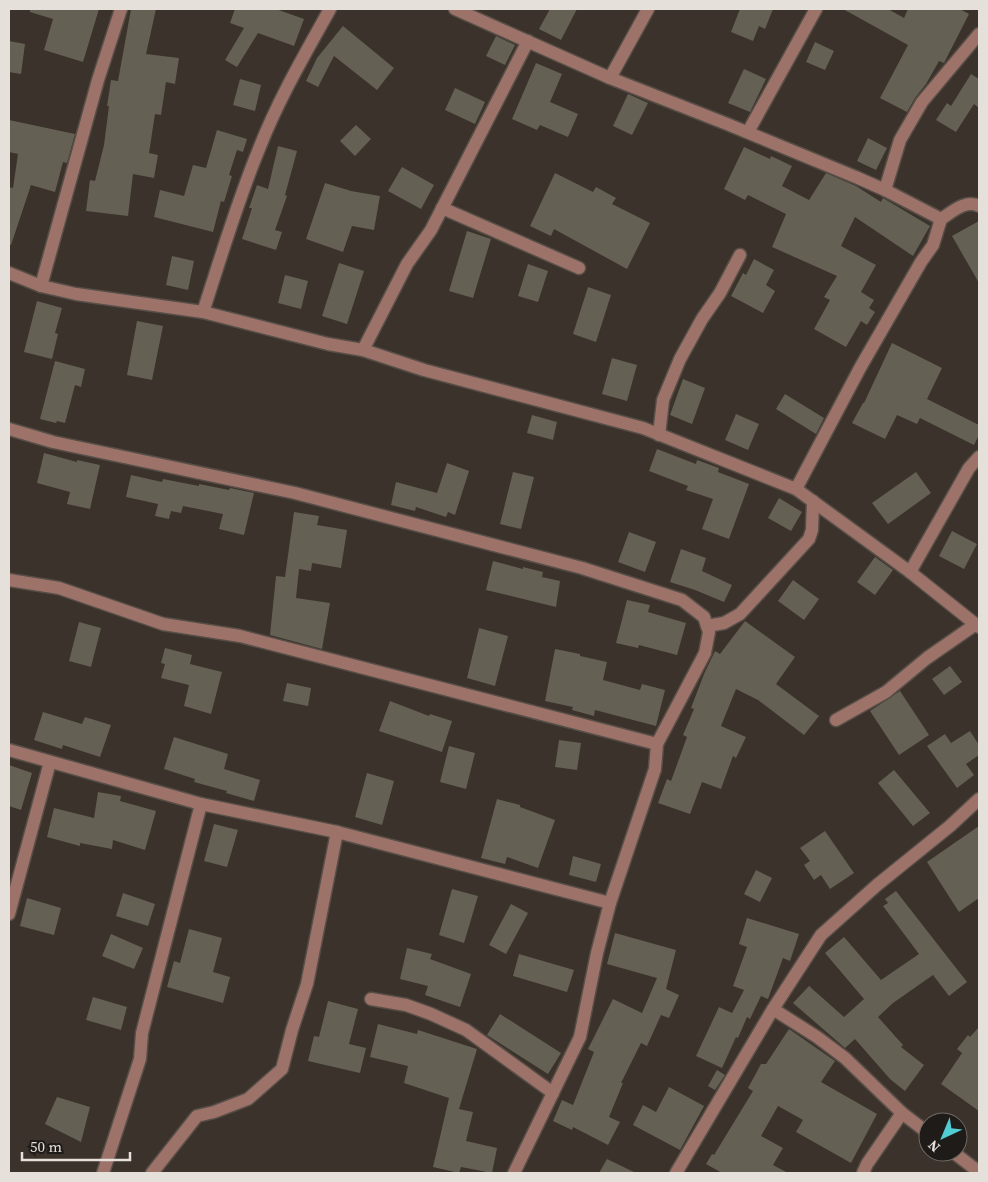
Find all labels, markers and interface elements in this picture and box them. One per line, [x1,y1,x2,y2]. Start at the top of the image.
north arrow [918,1112,968,1162]
scale bar [22,1130,130,1162]
text: 50 m [30,1136,62,1157]
text: N [923,1136,945,1157]

